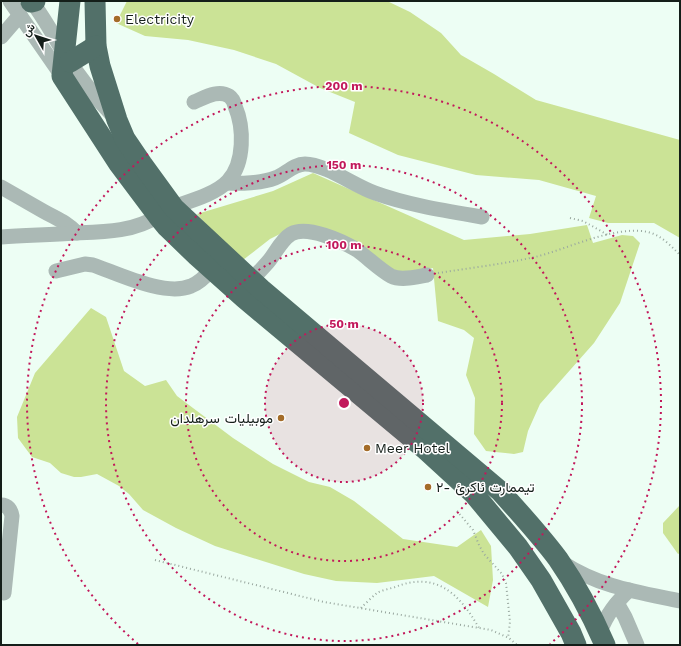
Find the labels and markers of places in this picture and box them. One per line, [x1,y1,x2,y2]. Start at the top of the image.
place label: Electricity [125,11,195,27]
marker: Electricity [112,14,122,24]
centre of rings [337,396,351,410]
place label: موبيليات سرهلدان [170,410,273,427]
marker: موبيليات سرهلدان [276,413,286,423]
place label: Meer Hotel [375,440,451,456]
marker: Meer Hotel [362,443,372,453]
place label: تيممارت ئاكرئ -٢ [436,479,535,496]
marker: تيممارت ئاكرئ -٢ [423,482,433,492]

